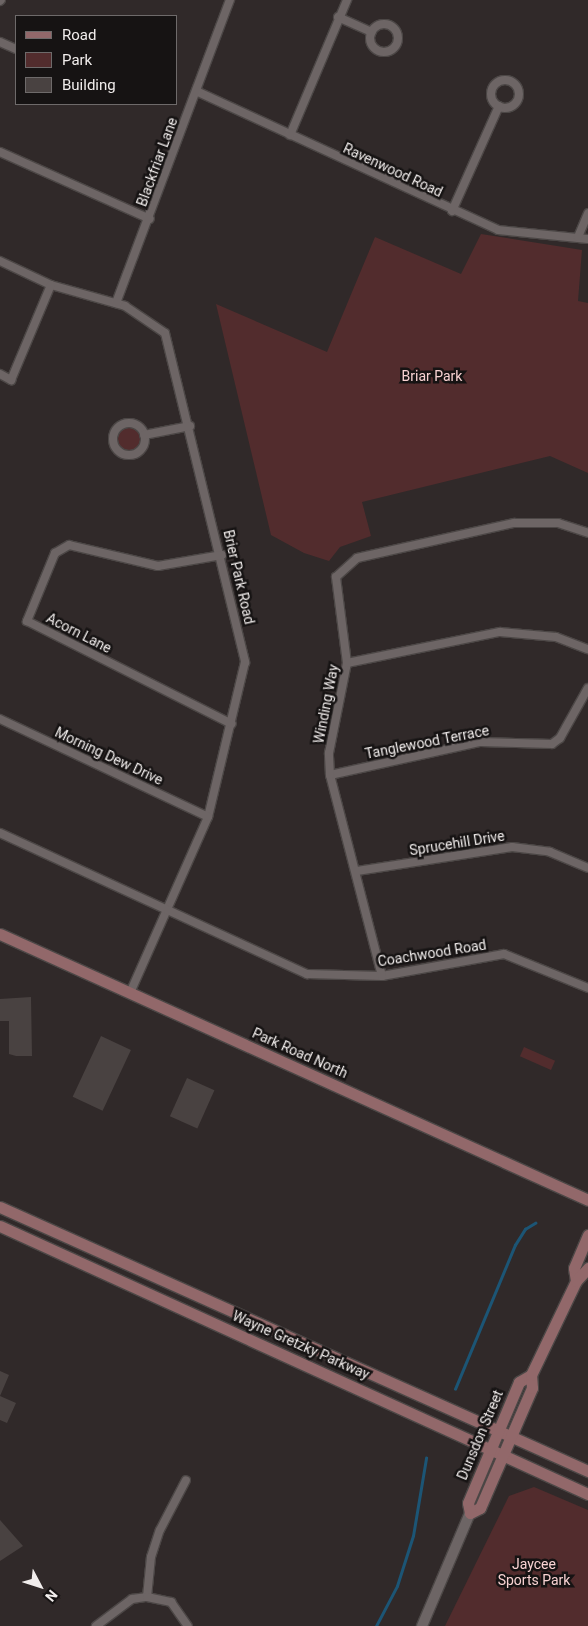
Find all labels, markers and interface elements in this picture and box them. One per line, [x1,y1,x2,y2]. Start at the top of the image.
legend [15,15,178,105]
text: Road [62,26,96,44]
text: Park [62,51,92,69]
text: Building [62,76,116,94]
street label: Blackfriar Lane [133,115,181,209]
street label: Ravenwood Road [341,140,445,200]
park label: Briar Park [402,368,462,384]
street label: Brier Park Road [220,528,258,626]
street label: Acorn Lane [44,609,114,657]
street label: Winding Way [310,663,342,745]
street label: Tanglewood Terrace [363,722,491,762]
street label: Morning Dew Drive [52,724,166,788]
street label: Sprucehill Drive [408,827,506,859]
street label: Coachwood Road [376,936,488,970]
street label: Park Road North [250,1024,350,1082]
street label: Wayne Gretzky Parkway [230,1307,372,1383]
street label: Dunsdon Street [454,1388,506,1482]
park label: Jaycee Sports Park [498,1556,570,1588]
north arrow [15,1561,65,1611]
text: N [42,1587,61,1605]

